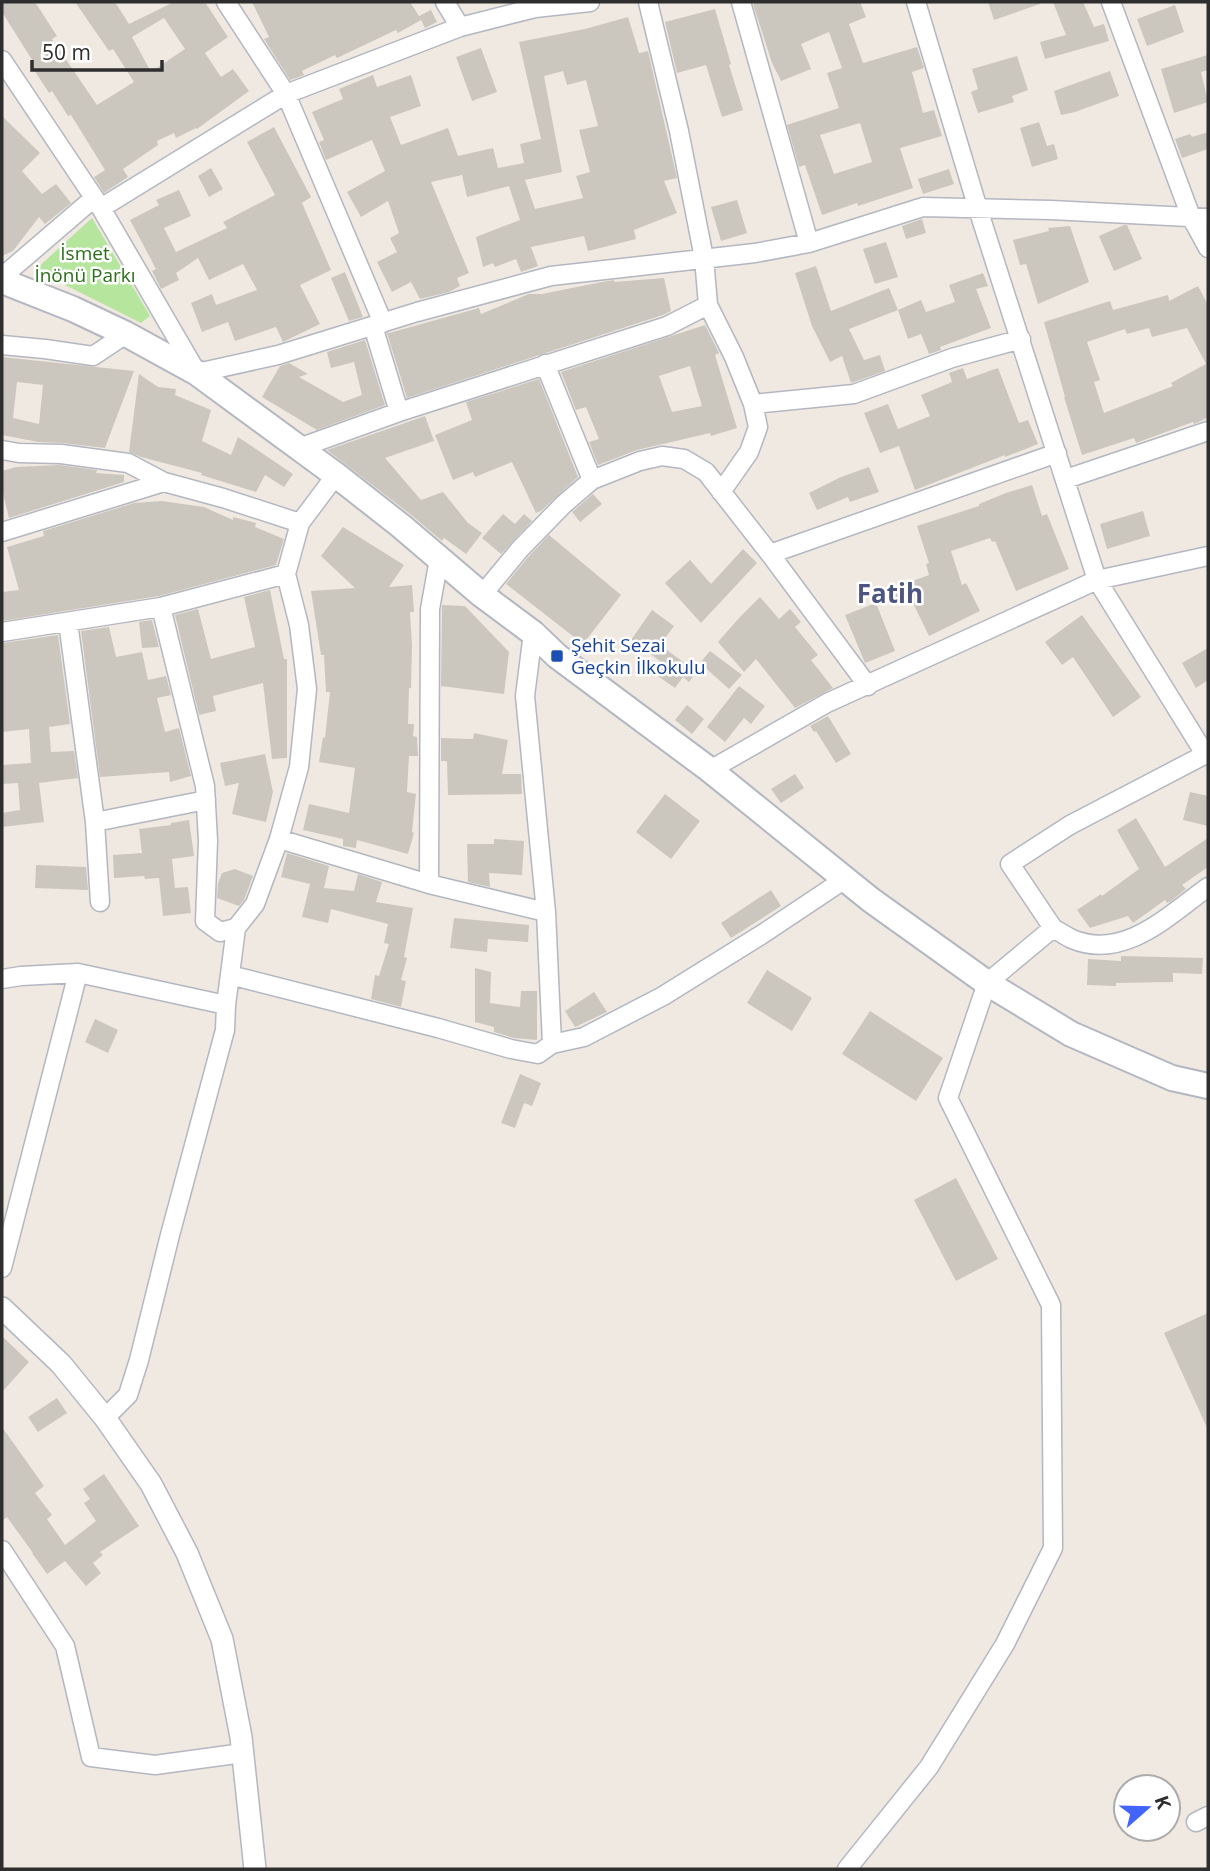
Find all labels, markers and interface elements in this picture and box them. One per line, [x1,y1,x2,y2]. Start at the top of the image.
scale bar [32,28,161,72]
text: 50 m [42,38,91,66]
park label: İsmet İnönü Parkı [34,240,136,288]
district label: Fatih [857,575,923,611]
place label: Şehit Sezai Geçkin İlkokulu [571,632,706,680]
marker: Şehit Sezai Geçkin İlkokulu [549,648,565,664]
north arrow [1112,1773,1182,1843]
text: K [1149,1792,1177,1813]

